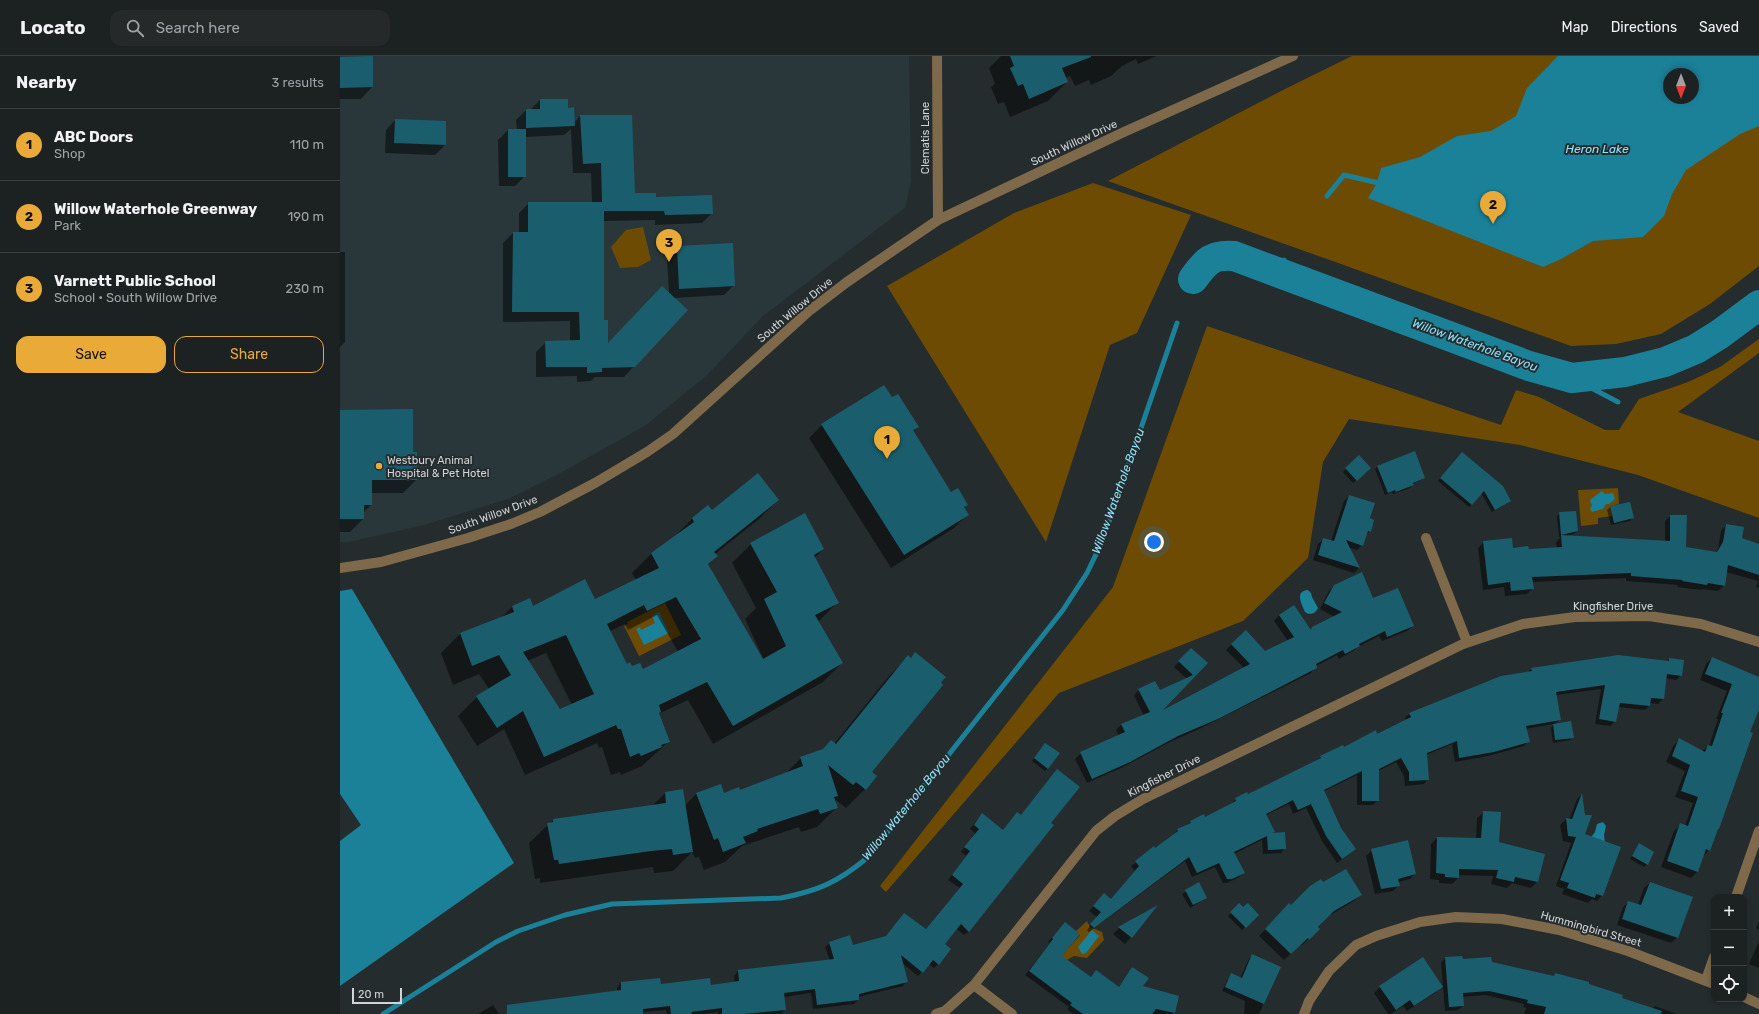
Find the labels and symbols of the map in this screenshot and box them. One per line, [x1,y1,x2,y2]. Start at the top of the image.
north arrow [1663,68,1699,104]
street label: Clematis Lane [919,102,932,174]
street label: South Willow Drive [1029,117,1119,169]
water label: Heron Lake [1565,142,1629,156]
pin: 2 [1480,191,1506,224]
pin: 3 [656,229,682,262]
street label: South Willow Drive [755,275,835,345]
water label: Willow Waterhole Bayou [1410,316,1540,374]
pin: 1 [874,426,900,459]
water label: Willow Waterhole Bayou [1089,426,1147,556]
place label: Westbury Animal Hospital & Pet Hotel [387,454,489,480]
marker: Westbury Animal Hospital & Pet Hotel [374,461,384,471]
street label: South Willow Drive [447,493,539,537]
your location [1144,532,1164,552]
street label: Kingfisher Drive [1573,600,1653,613]
water label: Willow Waterhole Bayou [859,751,953,863]
street label: Kingfisher Drive [1125,752,1203,800]
street label: Hummingbird Street [1539,908,1644,950]
scale bar [352,986,402,1005]

